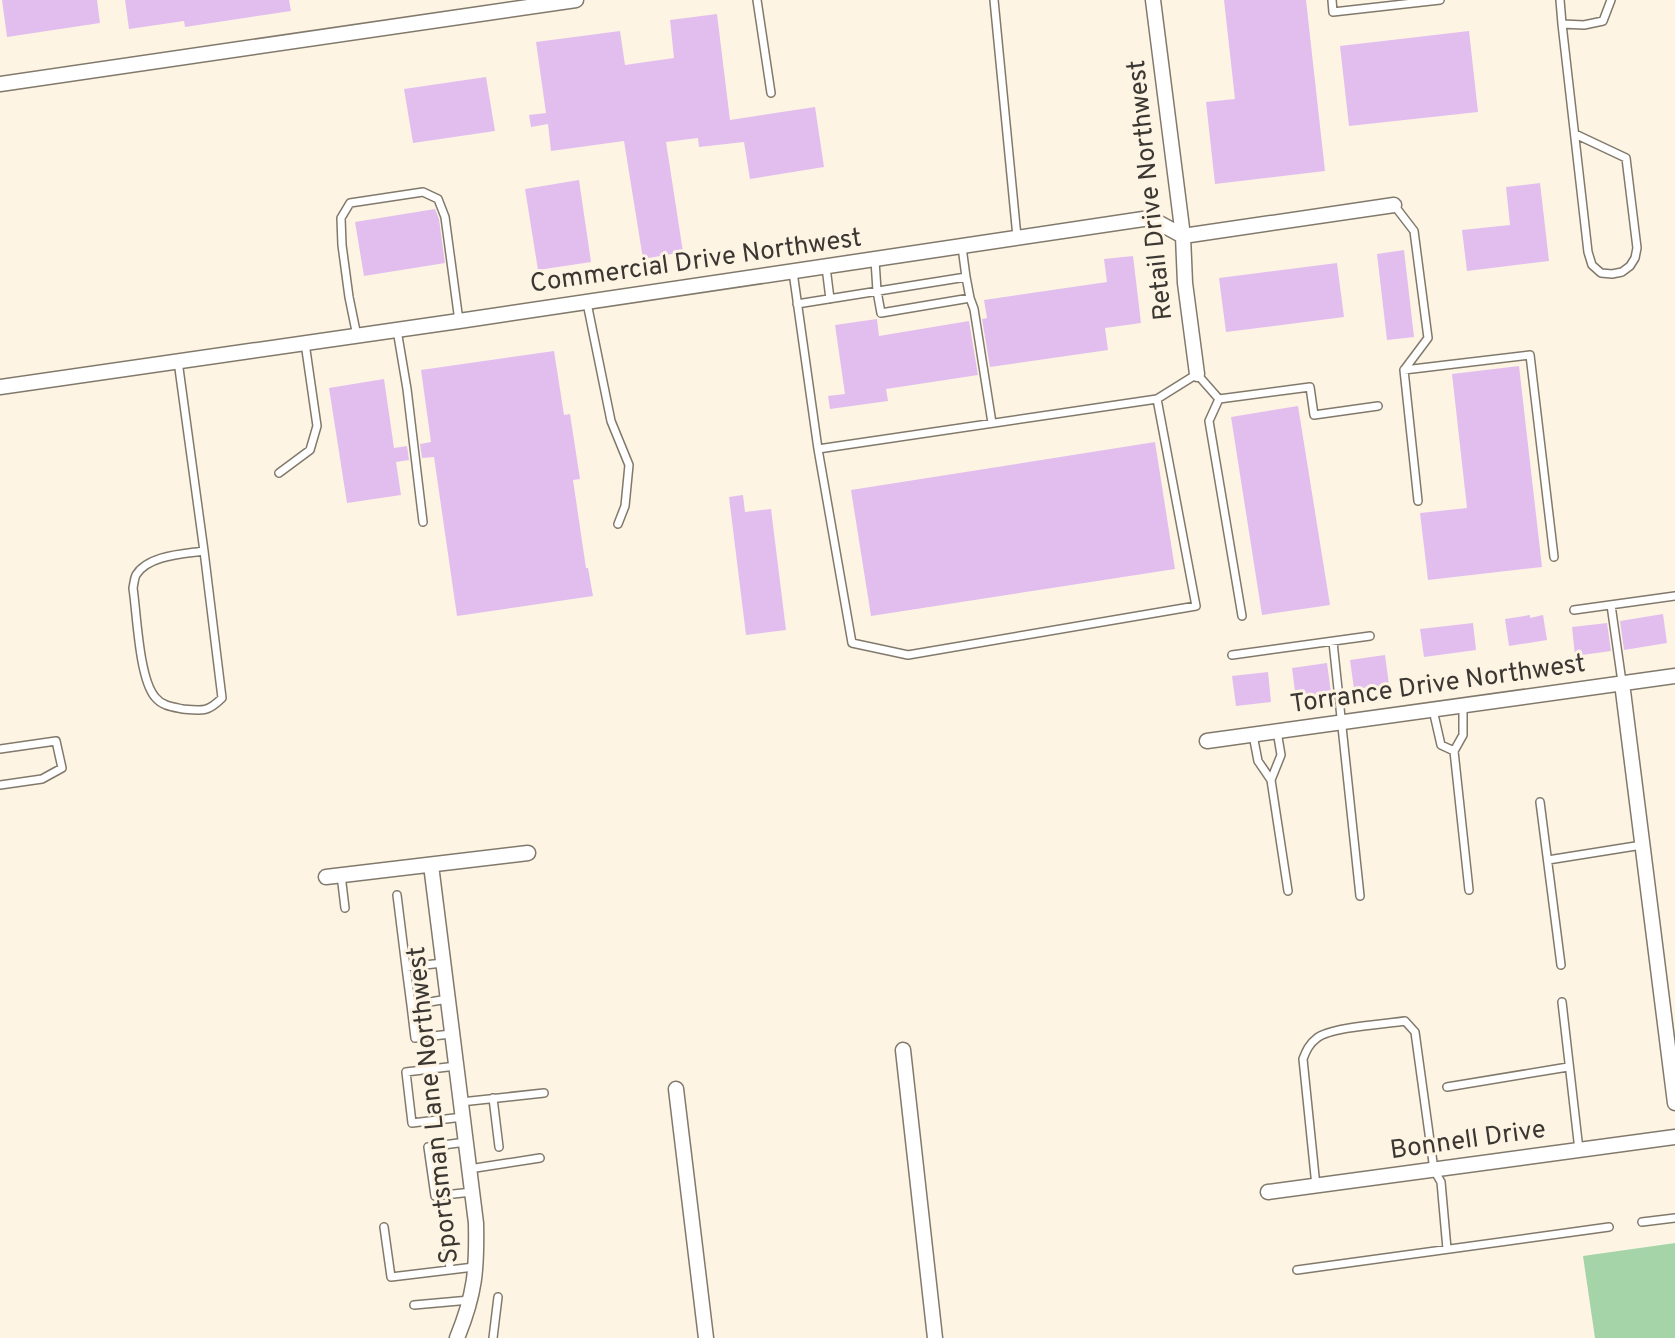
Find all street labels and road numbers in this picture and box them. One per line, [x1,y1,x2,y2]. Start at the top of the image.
street label: Retail Drive Northwest [1121,58,1181,322]
street label: Commercial Drive Northwest [528,222,864,302]
street label: Torrance Drive Northwest [1288,648,1588,722]
street label: Sportsman Lane Northwest [401,945,467,1265]
street label: Bonnell Drive [1388,1114,1548,1168]

